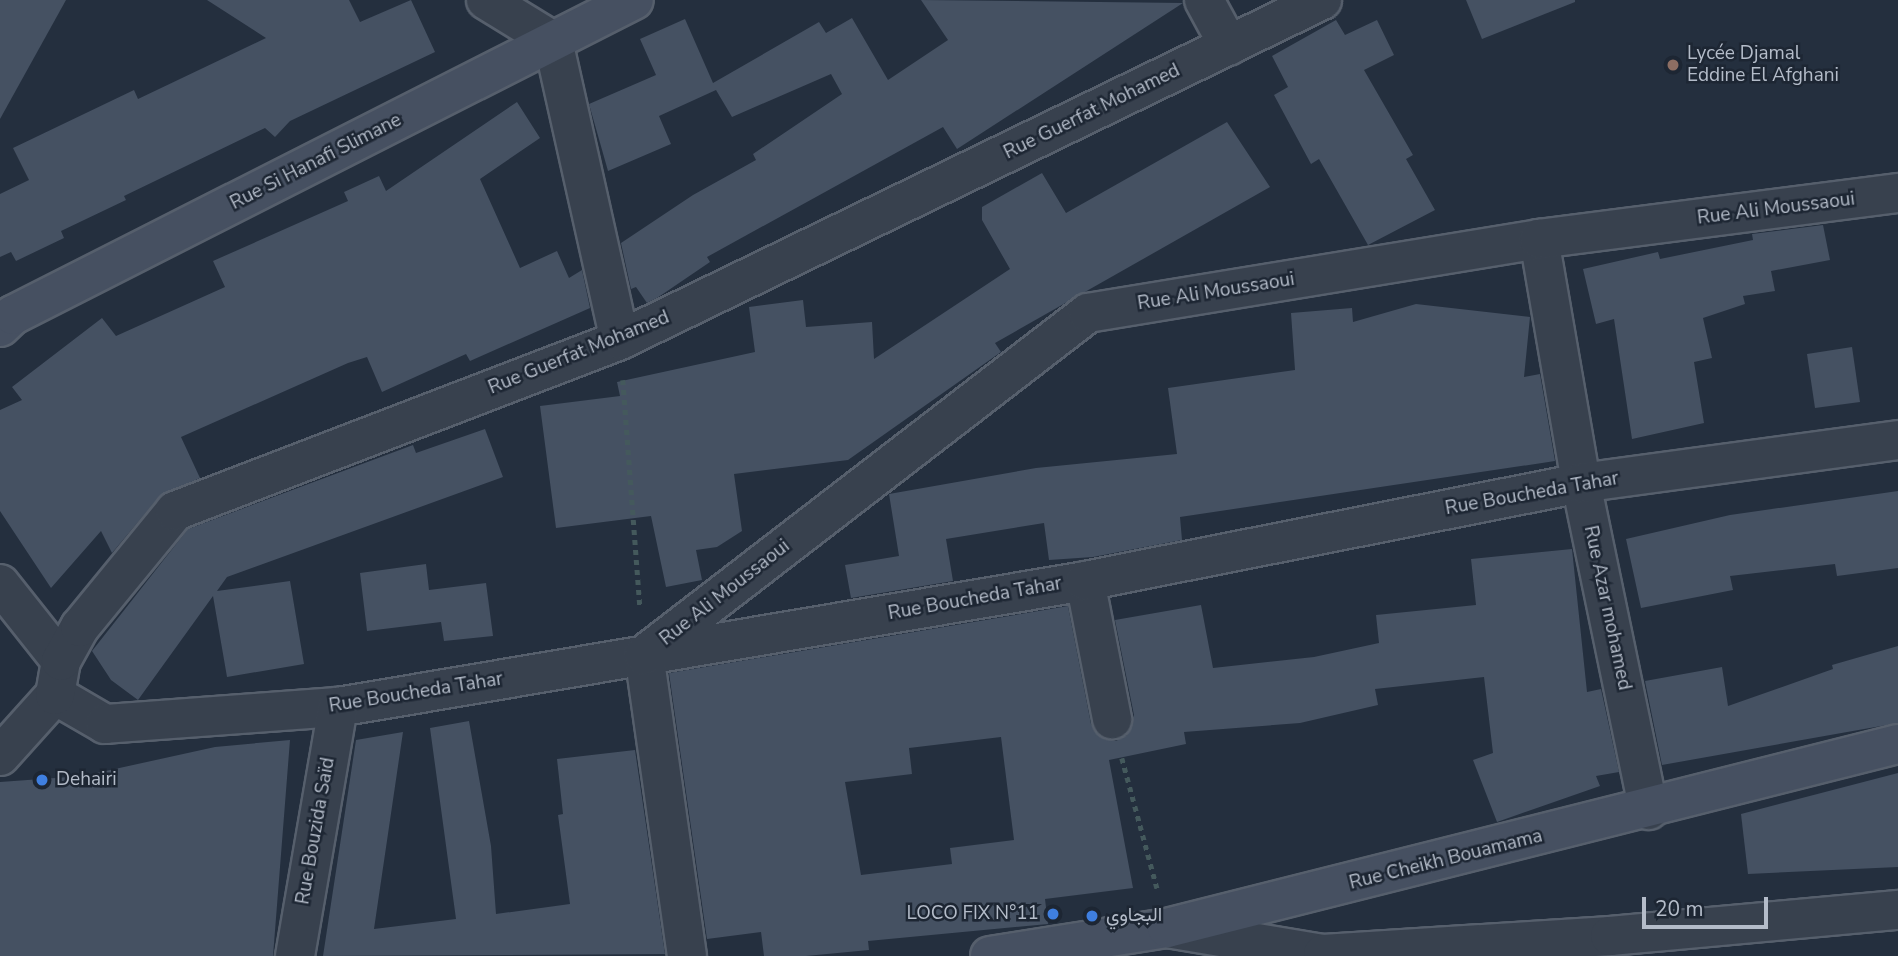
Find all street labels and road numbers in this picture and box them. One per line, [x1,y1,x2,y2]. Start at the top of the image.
street label: Rue Guerfat Mohamed [1000,59,1184,165]
street label: Rue Si Hanafi Slimane [227,109,405,215]
street label: Rue Ali Moussaoui [1696,188,1856,230]
street label: Rue Ali Moussaoui [1136,268,1296,316]
street label: Rue Guerfat Mohamed [485,306,673,400]
street label: Rue Boucheda Tahar [1443,468,1621,520]
street label: Rue Azar mohamed [1578,524,1636,692]
street label: Rue Ali Moussaoui [656,535,794,651]
street label: Rue Boucheda Tahar [886,573,1064,625]
street label: Rue Boucheda Tahar [327,668,505,718]
street label: Rue Bouzida Saïd [292,756,340,906]
street label: Rue Cheikh Bouamama [1347,825,1545,895]

